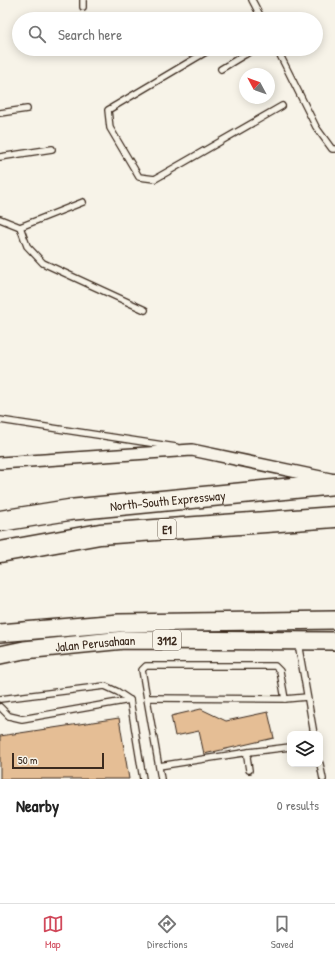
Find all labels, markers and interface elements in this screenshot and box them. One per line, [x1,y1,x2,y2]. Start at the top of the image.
search box [12,12,323,56]
icon: search [26,23,48,45]
text: Search here [58,24,122,45]
north arrow [239,68,275,104]
street label: North–South Expressway [109,486,227,515]
road number: E1 [158,519,176,539]
road number: 3112 [153,630,181,650]
street label: Jalan Perusahaan [54,631,136,656]
map controls [287,731,323,767]
button: layers [287,731,323,767]
scale bar [12,751,104,770]
text: 50 m [18,753,38,767]
text: Nearby [16,794,59,817]
text: 0 results [277,796,319,814]
tab: Map [42,913,64,951]
tab: Directions [147,913,188,951]
tab: Saved [271,913,293,951]

